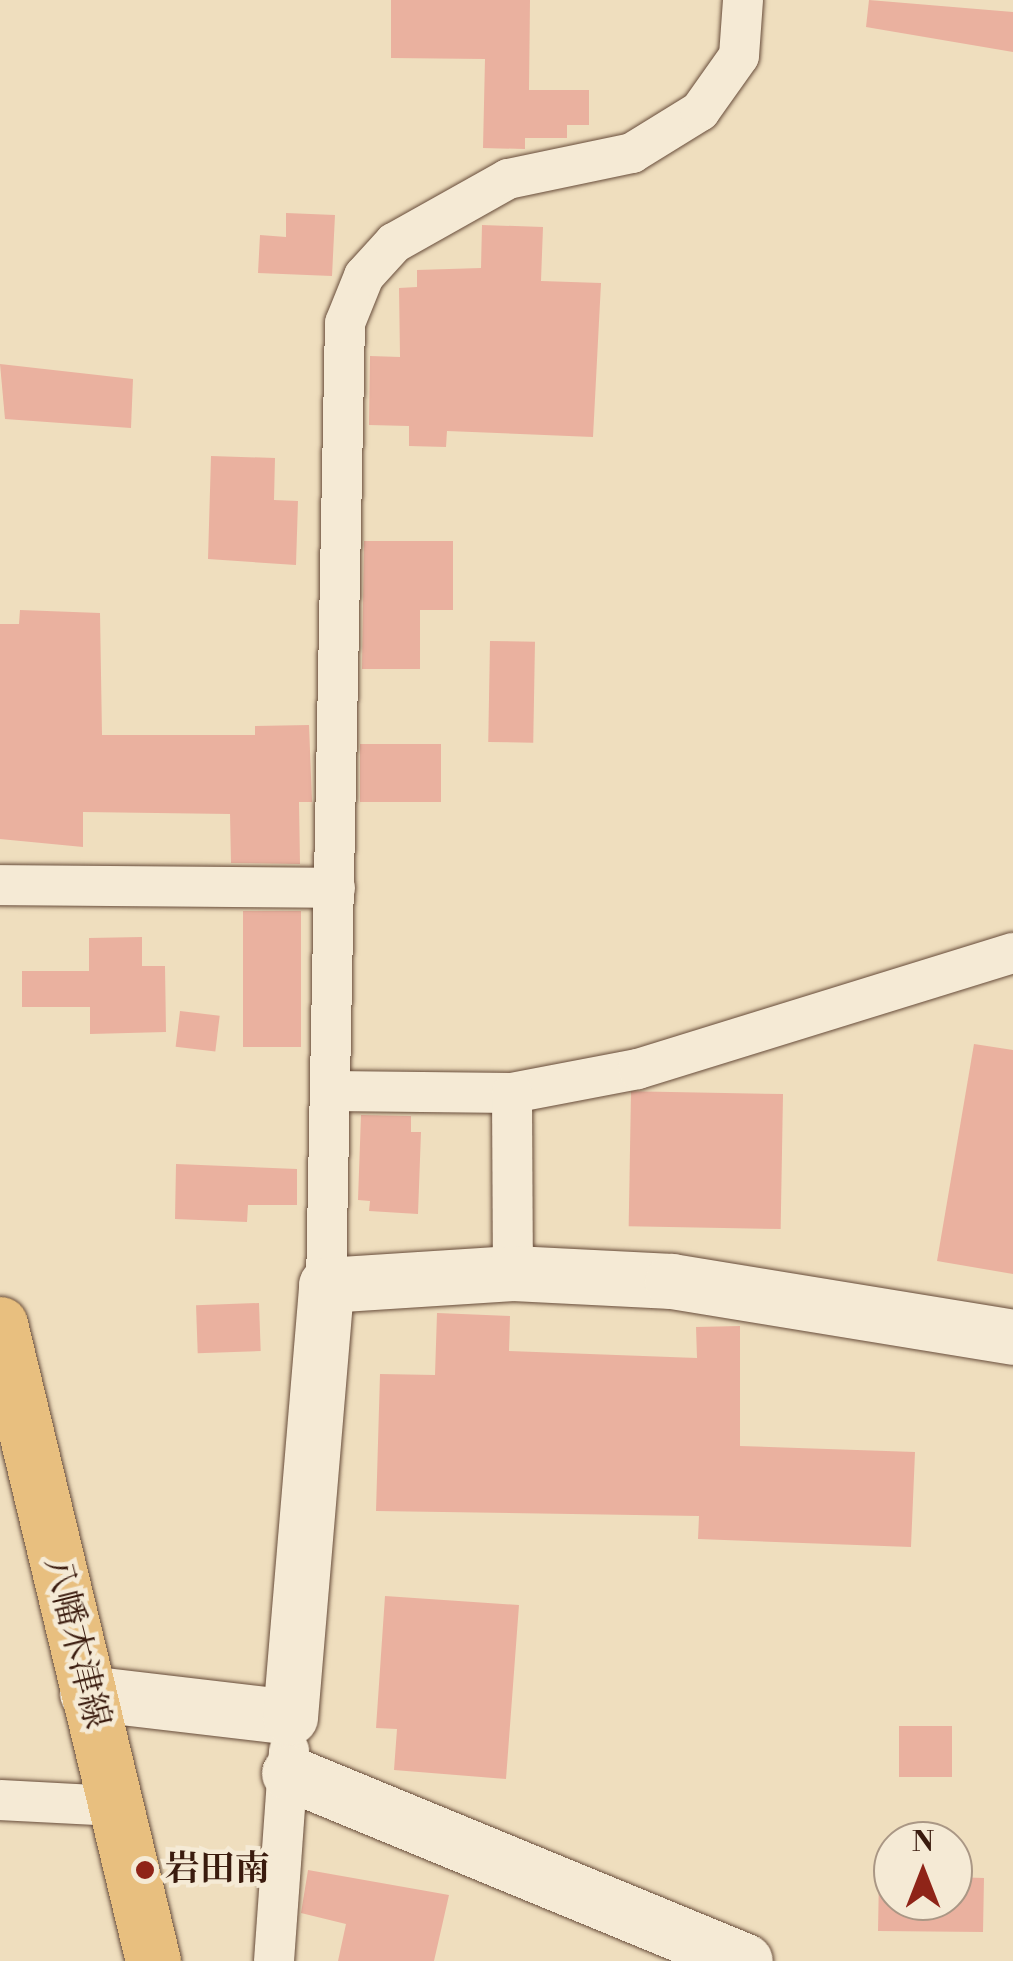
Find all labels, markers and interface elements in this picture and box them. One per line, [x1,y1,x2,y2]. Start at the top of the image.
street label: 八幡木津線 [34,1553,118,1733]
north arrow [873,1821,973,1921]
text: N [912,1825,934,1860]
place label: 岩田南 [165,1849,270,1891]
marker: 岩田南 [134,1859,156,1881]

